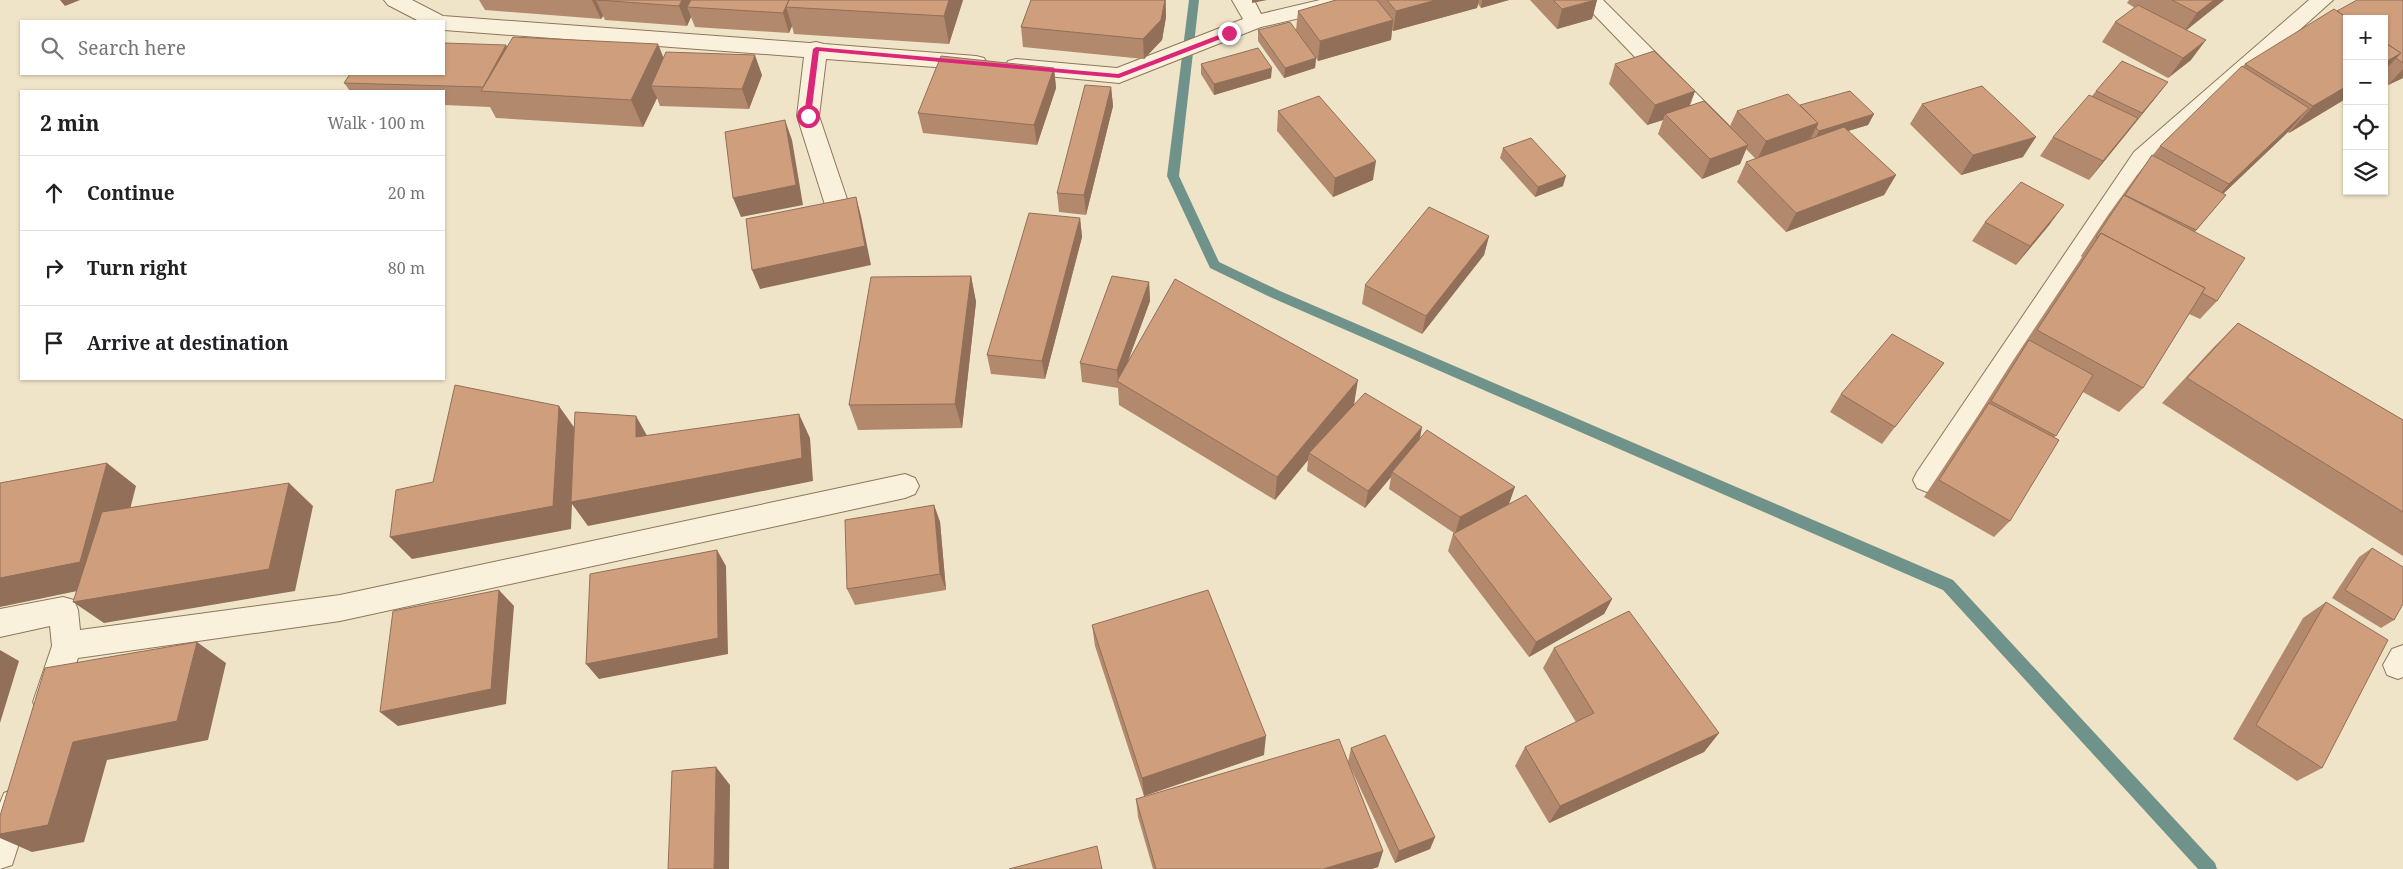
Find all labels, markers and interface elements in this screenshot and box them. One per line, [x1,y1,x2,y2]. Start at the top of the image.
map controls [2343,15,2388,195]
button: + [2343,15,2388,60]
search box [20,20,445,75]
route end [1218,22,1241,45]
icon: search [38,34,66,62]
text: Search here [78,35,186,61]
button: − [2343,60,2388,105]
route start [797,105,820,128]
button: locate [2343,105,2388,150]
text: 2 min [40,109,99,137]
text: Walk · 100 m [328,112,425,134]
button: layers [2343,150,2388,195]
icon: ahead [40,179,68,207]
text: Continue [87,180,175,206]
text: 20 m [388,182,425,204]
icon: right [40,254,68,282]
text: Turn right [87,255,187,281]
text: 80 m [388,257,425,279]
icon: arrive [40,329,68,357]
text: Arrive at destination [87,330,289,356]

